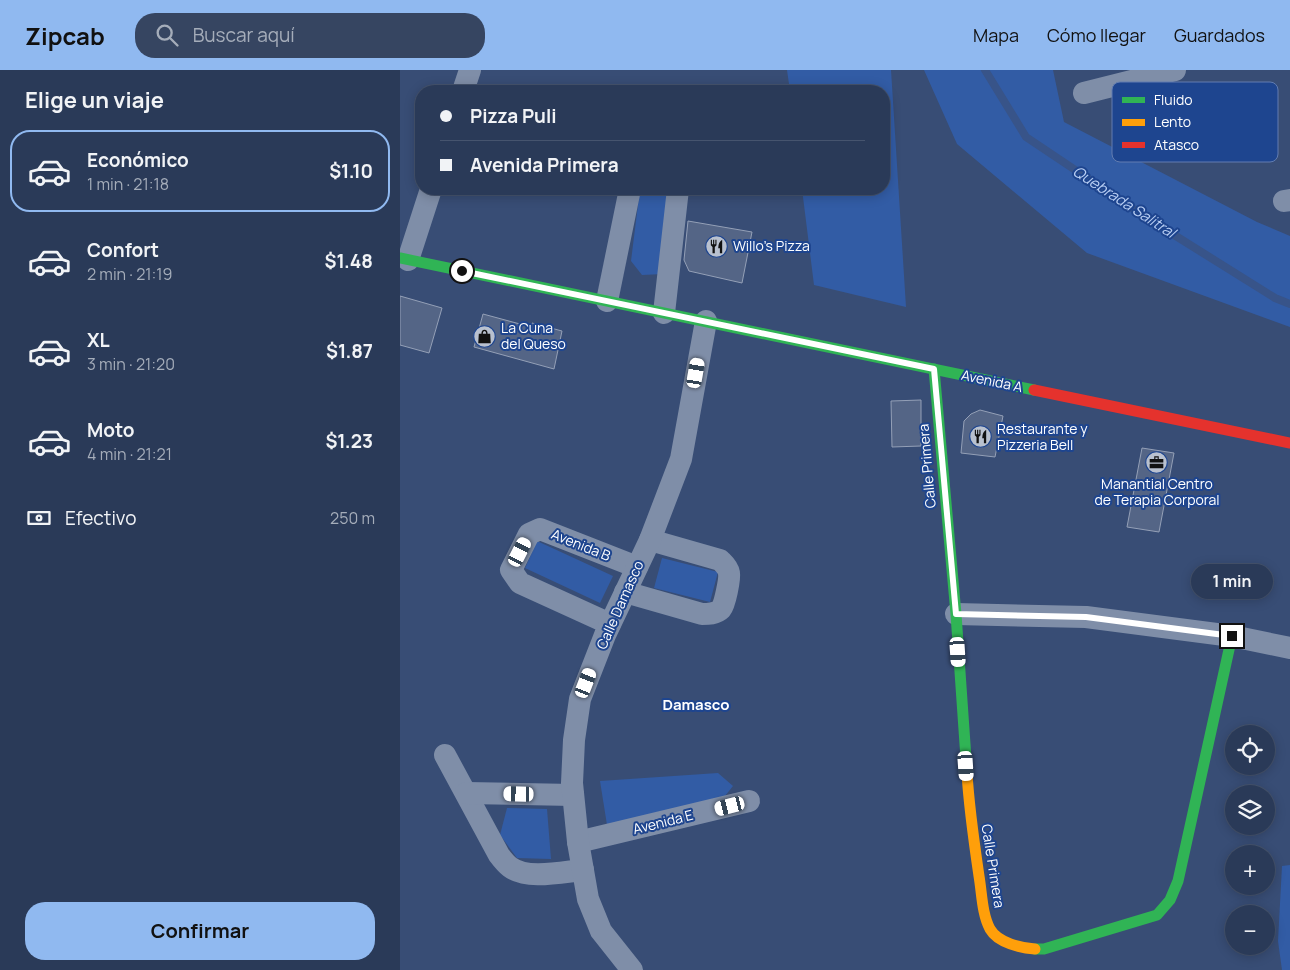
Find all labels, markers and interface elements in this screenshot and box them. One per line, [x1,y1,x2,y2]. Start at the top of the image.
search box [135,13,485,58]
text: Zipcab [25,19,105,52]
icon: search [153,21,181,49]
text: Buscar aquí [193,22,295,48]
text: Mapa [973,23,1019,47]
text: Cómo llegar [1047,23,1146,47]
text: Guardados [1174,23,1265,47]
legend [1112,82,1278,162]
text: Elige un viaje [25,85,164,115]
text: Fluido [1154,90,1192,109]
text: Pizza Puli [470,103,557,129]
text: Lento [1154,112,1191,131]
text: Atasco [1154,135,1199,154]
text: Económico [87,147,189,173]
icon: car [27,149,72,194]
text: Avenida Primera [470,152,619,178]
text: $1.10 [329,158,373,184]
water label: Quebrada Salitral [1069,160,1182,244]
text: 1 min · 21:18 [87,173,169,195]
restaurant icon: Willo's Pizza [705,234,729,258]
place label: Willo's Pizza [733,236,810,255]
text: Confort [87,237,159,263]
icon: car [27,239,72,284]
text: $1.48 [325,248,373,274]
route start [451,260,473,282]
text: 2 min · 21:19 [87,263,172,285]
place label: La Cuna del Queso [501,318,566,353]
shop icon: La Cuna del Queso [473,324,497,348]
text: XL [87,327,110,353]
icon: car [27,329,72,374]
text: $1.87 [326,338,373,364]
text: 3 min · 21:20 [87,353,175,375]
car [686,357,705,389]
street label: Avenida A [960,365,1025,396]
text: Moto [87,417,134,443]
icon: car [27,419,72,464]
place label: Restaurante y Pizzeria Bell [997,419,1088,454]
street label: Calle Primera [913,423,940,509]
restaurant icon: Restaurante y Pizzeria Bell [969,425,993,449]
text: $1.23 [325,428,373,454]
text: 4 min · 21:21 [87,443,172,465]
office icon: Manantial Centro de Terapia Corporal [1145,450,1169,474]
place label: Manantial Centro de Terapia Corporal [1094,474,1220,509]
icon: cash [25,504,53,532]
text: Efectivo [65,505,136,531]
text: 250 m [330,507,375,529]
street label: Avenida B [549,524,614,565]
car [506,535,533,569]
street label: Calle Damasco [591,557,648,652]
callout: 1 min [1191,564,1273,598]
text: 1 min [1212,570,1252,592]
route end [1221,625,1243,647]
car [949,637,966,667]
car [573,666,598,700]
district label: Damasco [662,694,730,715]
map controls [1225,725,1275,955]
button: locate [1225,725,1275,775]
car [957,751,974,781]
button: layers [1225,785,1275,835]
car [503,786,534,802]
car [713,795,746,817]
street label: Avenida E [631,805,695,838]
street label: Calle Primera [977,823,1009,909]
button: + [1225,845,1275,895]
button: Confirmar [25,902,375,960]
button: − [1225,905,1275,955]

